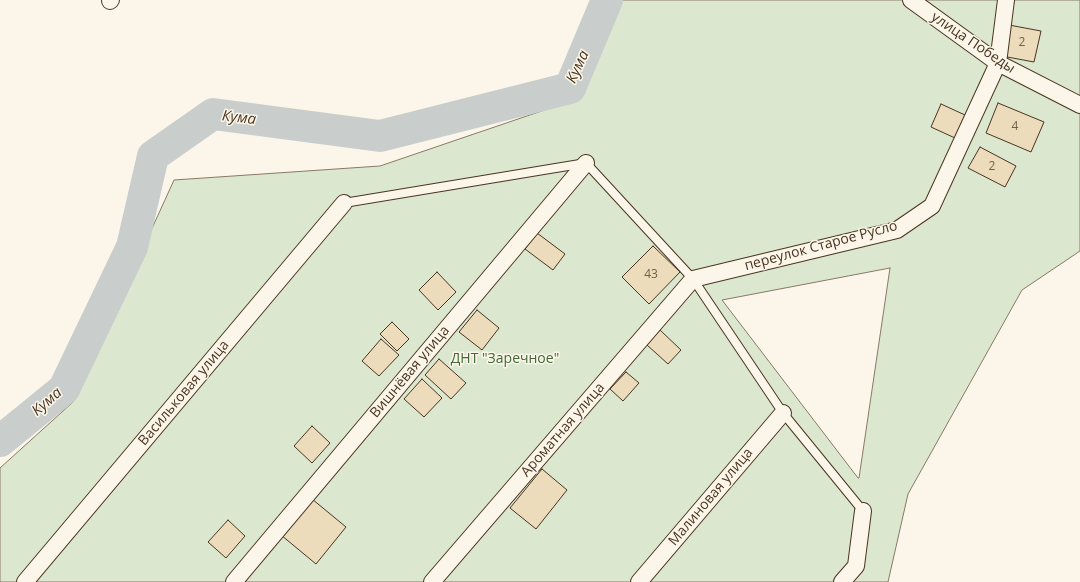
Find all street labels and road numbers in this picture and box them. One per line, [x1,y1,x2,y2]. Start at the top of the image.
street label: улица Победы [928,9,1018,77]
street label: переулок Старое Русло [743,217,899,275]
street label: Вишнёвая улица [367,323,453,421]
street label: Васильковая улица [135,337,233,449]
street label: Ароматная улица [518,380,608,480]
street label: Малиновая улица [665,445,757,549]

